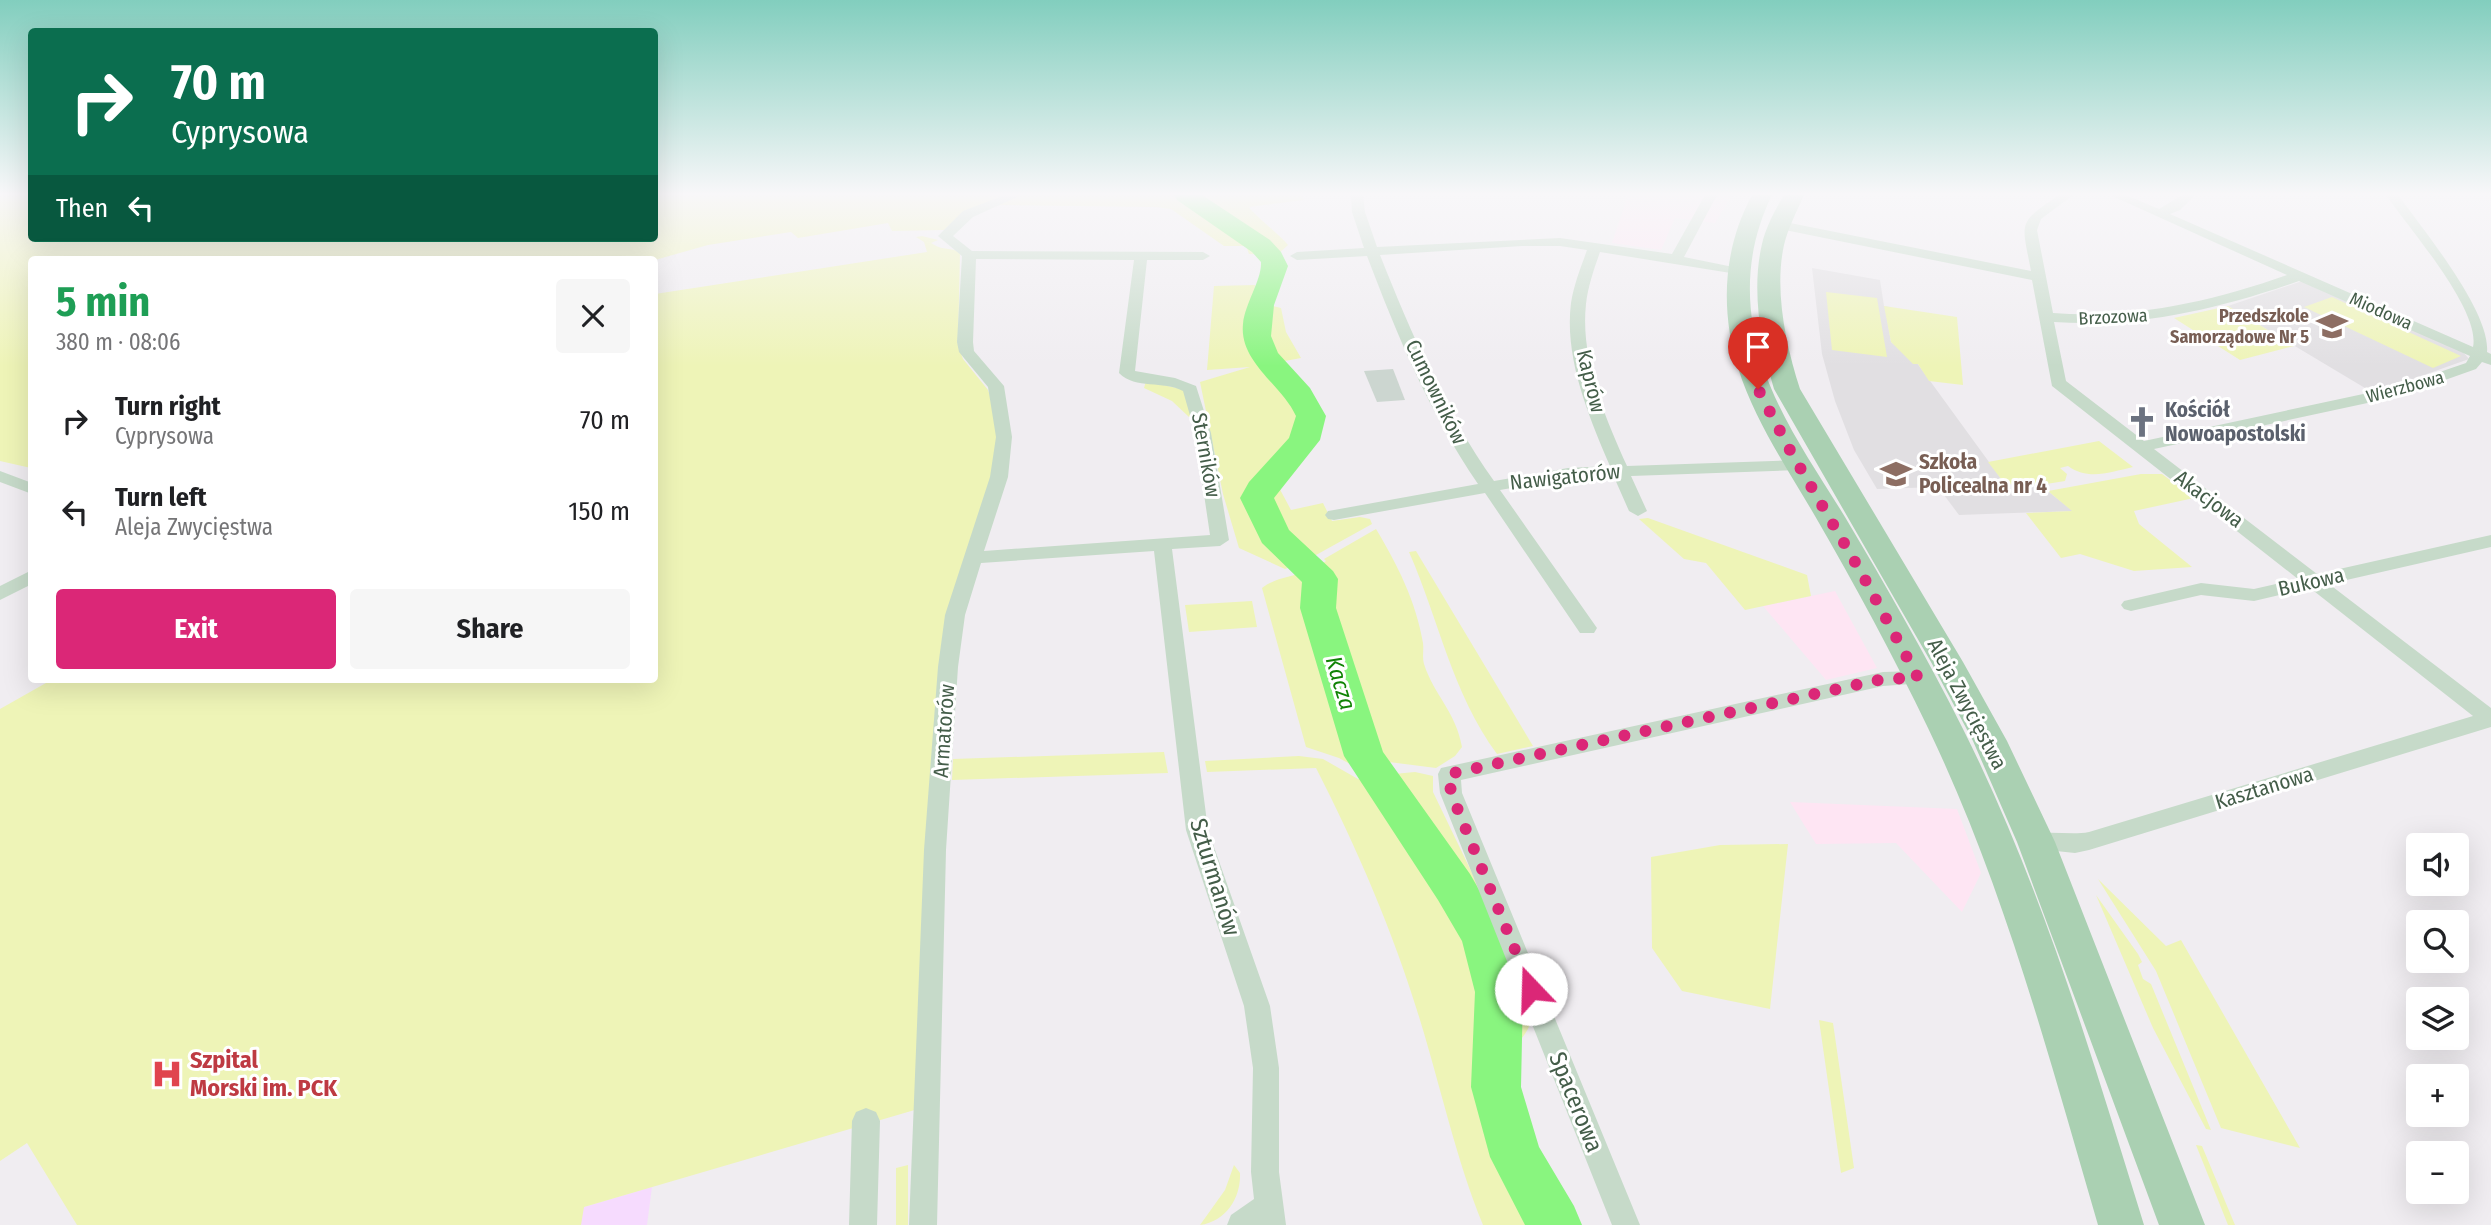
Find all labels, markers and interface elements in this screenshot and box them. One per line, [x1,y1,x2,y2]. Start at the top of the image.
text: 70 m [171,53,266,112]
icon: right [56,56,147,147]
text: Cyprysowa [171,113,309,151]
icon: left [122,189,160,227]
text: Then [56,193,108,224]
text: 5 min [56,277,150,327]
button: close [556,279,630,353]
street label: Miodowa [2346,287,2416,335]
street label: Brzozowa [2078,304,2148,330]
place label: Przedszkole Samorządowe Nr 5 [2170,305,2309,348]
school or university icon: Przedszkole Samorządowe Nr 5 [2315,309,2349,343]
pin [1728,317,1788,389]
text: 380 m · 08:06 [56,328,180,356]
icon: arrive [1739,328,1777,366]
street label: Cumowników [1400,336,1473,449]
street label: Kaprów [1571,347,1611,415]
street label: Wierzbowa [2364,366,2446,408]
text: Turn right [115,391,221,422]
place label: Kościół Nowoapostolski [2165,397,2306,447]
icon: right [56,402,94,440]
text: 70 m [580,405,630,436]
church icon: Kościół Nowoapostolski [2125,405,2159,439]
street label: Sterników [1186,411,1226,500]
text: Cyprysowa [115,422,214,450]
place label: Szkoła Policealna nr 4 [1919,449,2047,499]
school or university icon: Szkoła Policealna nr 4 [1879,457,1913,491]
street label: Nawigatorów [1508,458,1622,496]
street label: Akacjowa [2169,465,2249,533]
text: Turn left [115,482,207,513]
icon: left [56,493,94,531]
text: 150 m [568,496,630,527]
text: Aleja Zwycięstwa [115,513,273,541]
street label: Bukowa [2275,562,2347,602]
button: Exit [56,589,336,669]
button: Share [350,589,630,669]
street label: Aleja Zwycięstwa [1922,634,2012,774]
water label: Kacza [1320,653,1362,713]
street label: Armatorów [928,683,960,779]
street label: Kasztanowa [2212,761,2316,815]
street label: Szturmanów [1184,815,1246,939]
map controls [2406,833,2469,1204]
button: sound [2406,833,2469,896]
button: search [2406,910,2469,973]
position arrow [1494,952,1568,1026]
button: layers [2406,987,2469,1050]
place label: Szpital Morski im. PCK [190,1046,338,1102]
street label: Spacerowa [1543,1048,1609,1156]
hospital icon: Szpital Morski im. PCK [150,1057,184,1091]
button: + [2406,1064,2469,1127]
button: − [2406,1141,2469,1204]

